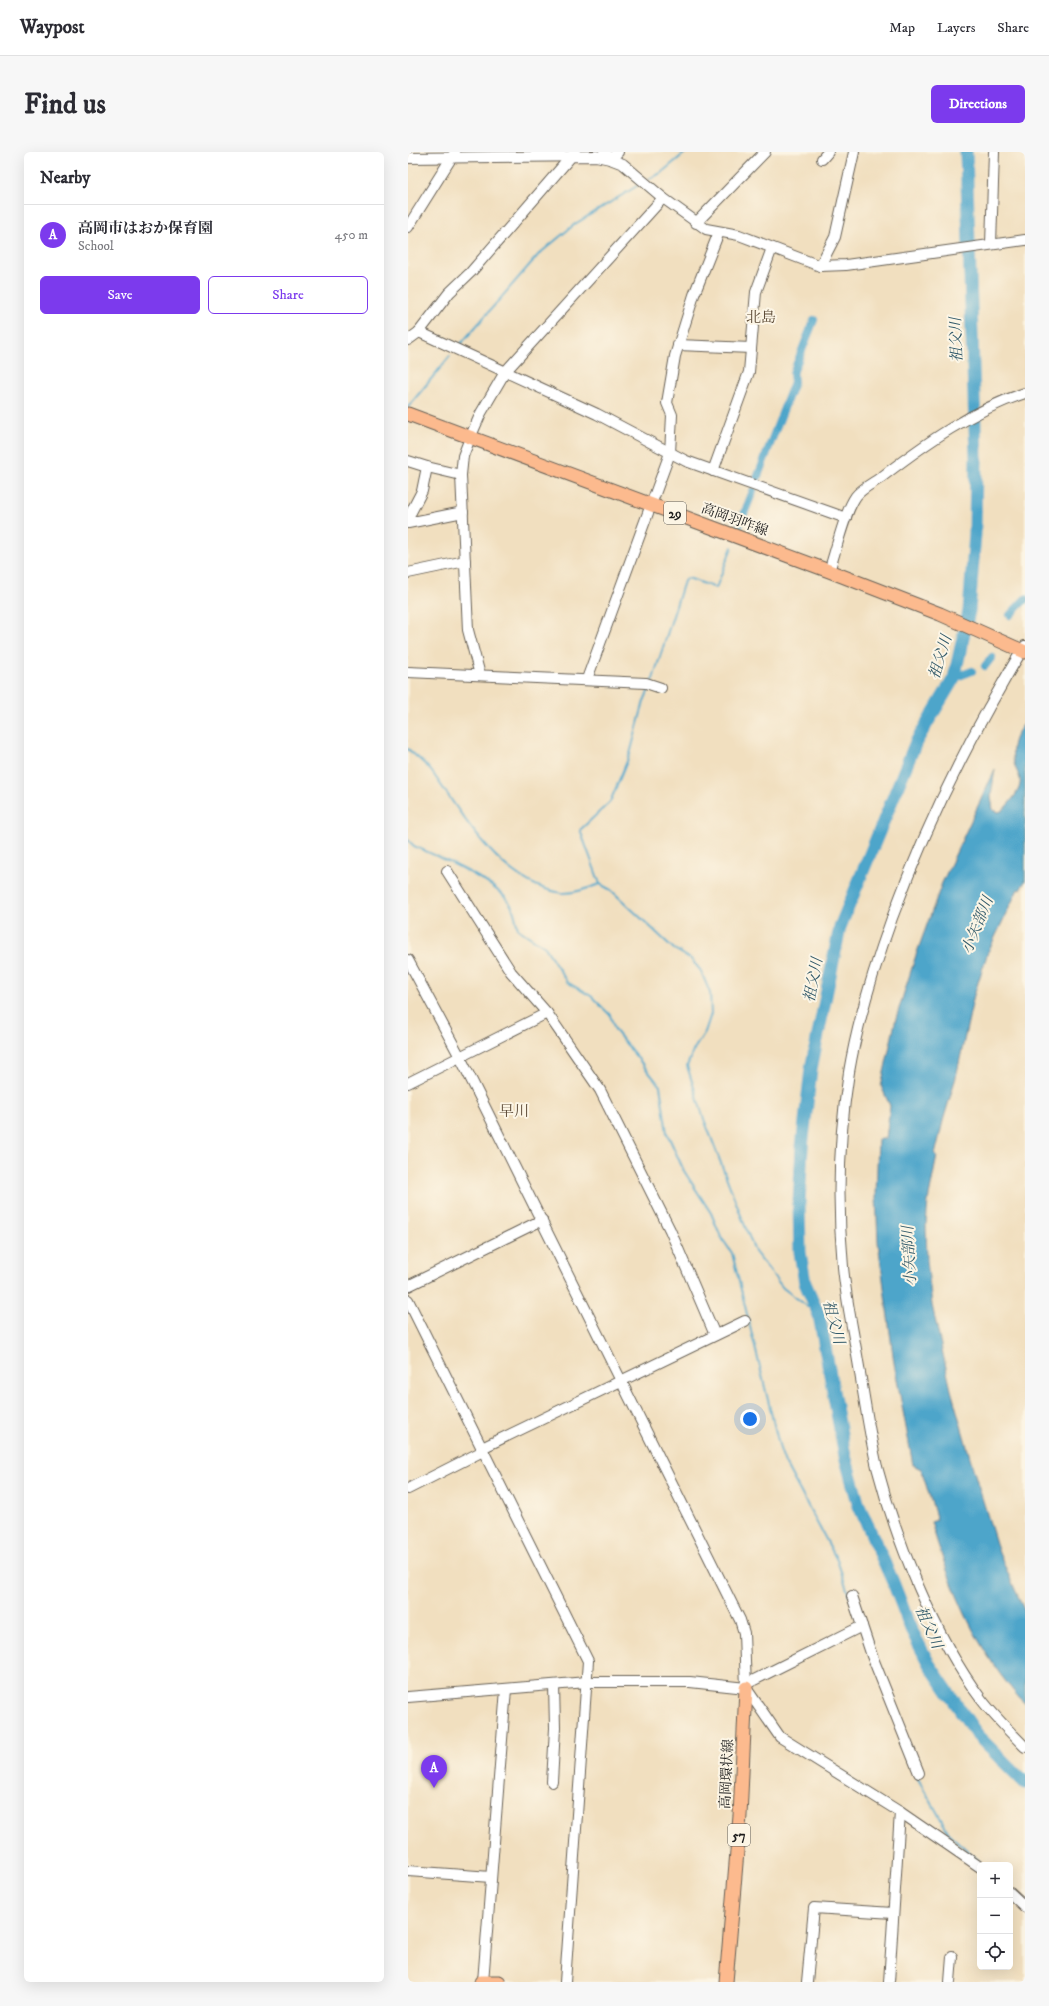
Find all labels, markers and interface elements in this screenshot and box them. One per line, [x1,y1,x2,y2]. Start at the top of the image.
text: Waypost [20,16,84,39]
text: Map [889,19,915,37]
text: Layers [937,19,975,37]
text: Share [997,19,1029,37]
button: Directions [931,85,1025,123]
text: Find us [24,87,106,122]
text: Nearby [40,167,90,189]
text: 高岡市はおか保育園 [78,219,213,238]
text: A [49,227,57,243]
text: 450 m [335,227,368,243]
text: School [78,238,114,254]
button: Save [40,276,200,314]
button: Share [208,276,368,314]
district label: 北島 [746,308,776,327]
water label: 祖父川 [946,315,967,363]
street label: 高岡羽咋線 [699,500,771,540]
road number: 29 [664,502,686,524]
water label: 祖父川 [925,631,957,681]
water label: 小矢部川 [957,892,998,957]
water label: 祖父川 [800,954,827,1004]
district label: 早川 [499,1102,529,1121]
water label: 小矢部川 [898,1224,921,1286]
water label: 祖父川 [819,1298,849,1348]
your location [740,1409,760,1429]
water label: 祖父川 [911,1603,947,1653]
street label: 高岡環状線 [716,1739,738,1809]
pin: A [421,1755,447,1788]
road number: 57 [728,1824,750,1846]
map controls [977,1862,1013,1970]
button: + [977,1862,1013,1898]
button: − [977,1898,1013,1934]
button: locate [977,1934,1013,1970]

